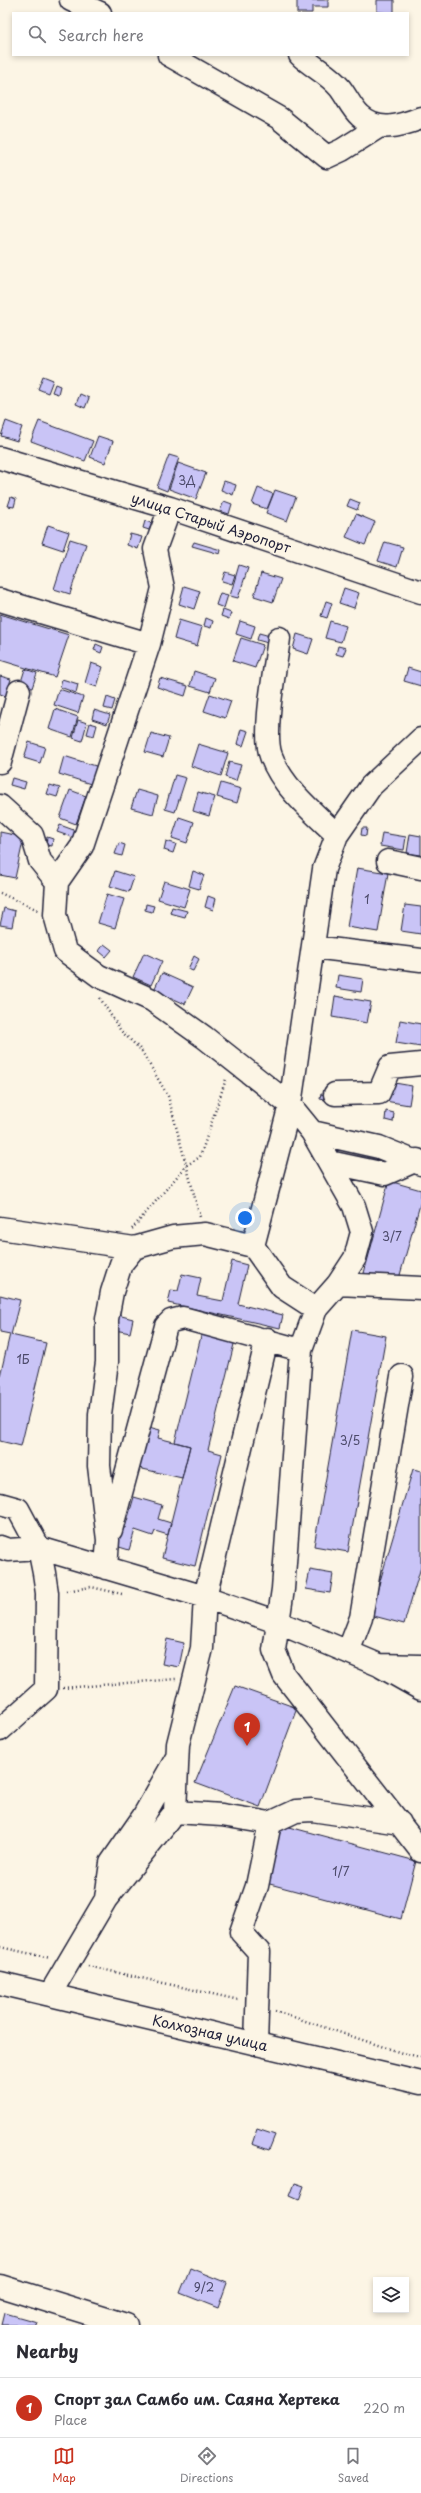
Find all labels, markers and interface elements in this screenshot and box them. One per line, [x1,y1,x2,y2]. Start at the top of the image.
search box [12,12,409,56]
icon: search [26,23,48,45]
text: Search here [58,23,144,46]
house number: 3Д [178,471,196,489]
street label: улица Старый Аэропорт [129,487,294,558]
house number: 1 [364,890,370,908]
your location [235,1208,255,1228]
house number: 3/7 [382,1227,402,1245]
house number: 1Б [16,1350,30,1368]
house number: 3/5 [340,1431,360,1449]
pin: 1 [234,1713,260,1746]
house number: 1/7 [332,1862,350,1880]
street label: Колхозная улица [150,2009,270,2056]
map controls [373,2277,409,2313]
button: layers [373,2277,409,2313]
house number: 9/2 [194,2278,214,2296]
text: Nearby [16,2338,78,2364]
text: Спорт зал Самбо им. Саяна Хертека [54,2387,340,2410]
text: 1 [26,2398,32,2417]
text: 220 m [363,2398,405,2417]
text: Place [54,2410,87,2429]
tab: Map [52,2445,76,2486]
tab: Directions [180,2445,233,2486]
tab: Saved [338,2445,369,2486]

